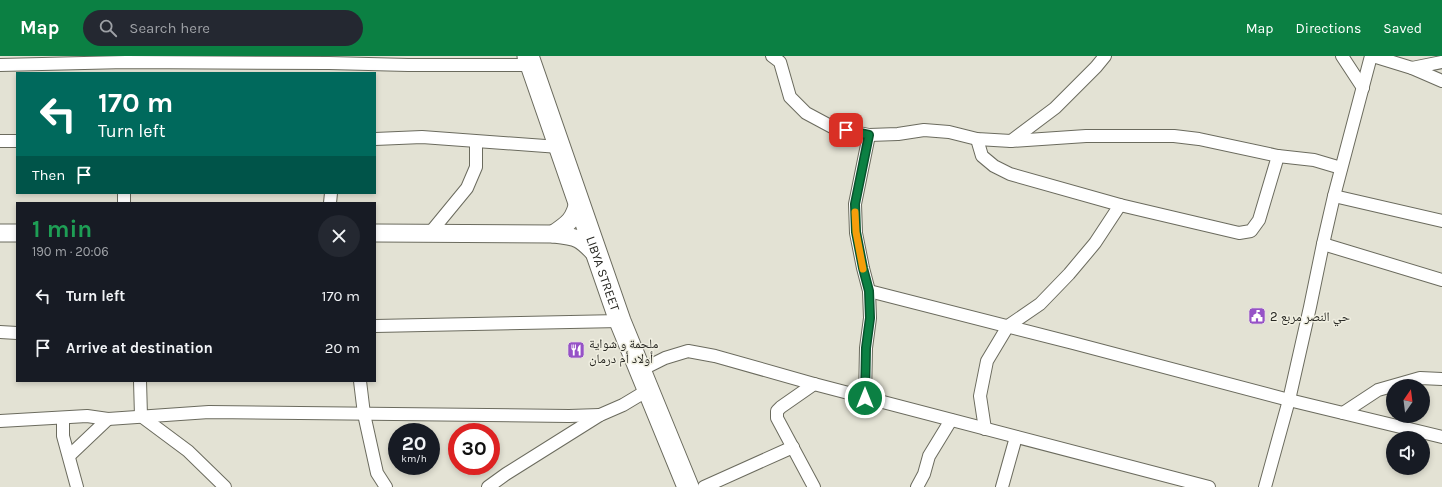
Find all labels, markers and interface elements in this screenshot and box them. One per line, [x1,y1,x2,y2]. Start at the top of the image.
search box [83,10,363,46]
text: Map [20,17,59,39]
icon: search [97,17,119,39]
text: Search here [129,19,210,37]
text: Map [1246,20,1274,37]
text: Directions [1296,20,1361,37]
text: Saved [1383,20,1422,37]
text: 170 m [98,86,173,119]
icon: left [32,88,84,140]
pin [829,113,863,147]
icon: arrive [835,119,857,141]
text: Turn left [98,120,166,142]
icon: arrive [73,164,95,186]
text: Then [32,166,65,184]
text: 1 min [32,215,92,243]
button: close [318,215,360,257]
street label: LIBYA STREET [583,234,623,313]
text: 190 m · 20:06 [32,244,109,259]
icon: left [32,285,54,307]
text: Turn left [66,287,125,305]
text: 170 m [322,287,360,305]
public building icon: حي النصر مربع 2 [1247,306,1267,326]
place label: حي النصر مربع 2 [1270,309,1350,327]
place label: ملحمة و شواية أولاد أم درمان [589,336,658,367]
icon: arrive [32,337,54,359]
text: Arrive at destination [66,339,213,357]
text: 20 m [325,339,360,357]
restaurant icon: ملحمة و شواية أولاد أم درمان [566,340,586,360]
position arrow [844,377,886,419]
north arrow [1386,379,1430,423]
map controls [1386,379,1430,475]
speed limit sign: 30 [448,423,500,475]
button: sound [1386,431,1430,475]
text: 20 [402,432,426,455]
text: km/h [401,453,427,465]

